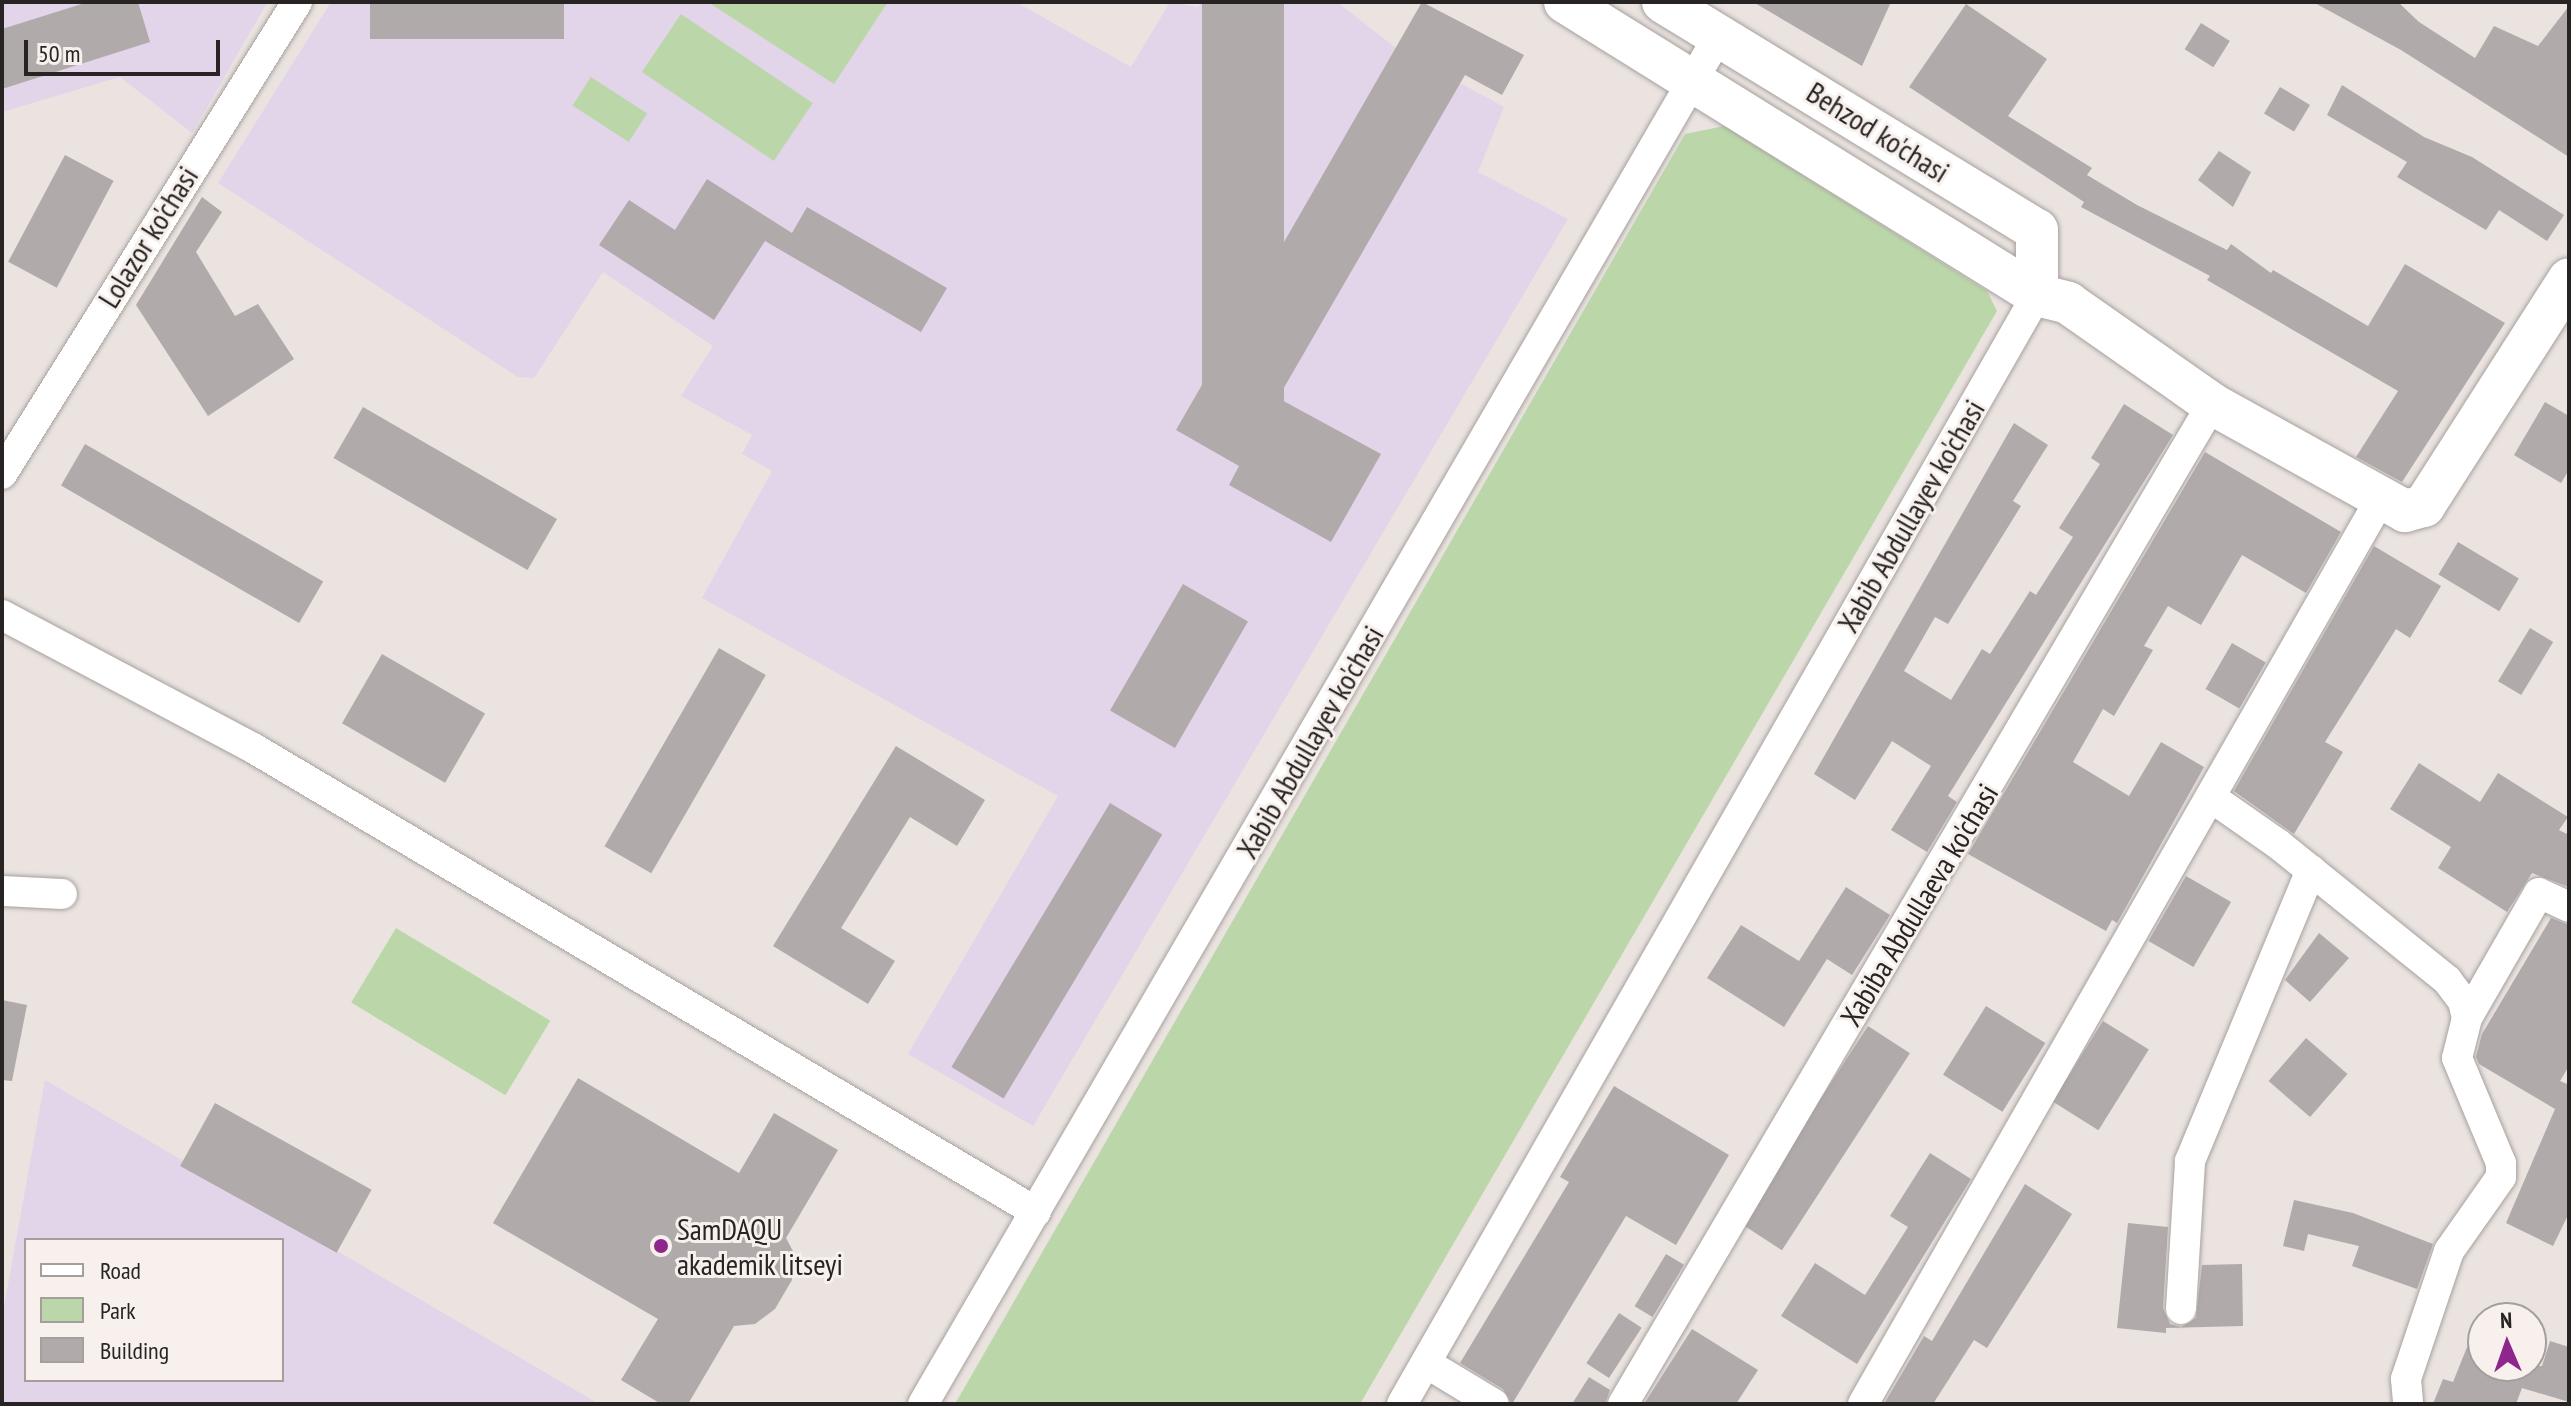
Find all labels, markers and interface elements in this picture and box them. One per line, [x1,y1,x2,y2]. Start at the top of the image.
scale bar [28,24,224,74]
text: 50 m [38,38,80,69]
street label: Behzod ko'chasi [1800,74,1956,190]
street label: Lolazor ko'chasi [90,160,206,314]
street label: Xabib Abdullayev ko'chasi [1829,393,1993,639]
street label: Xabib Abdullayev ko'chasi [1228,619,1392,865]
street label: Xabiba Abdullaeva ko'chasi [1832,777,2006,1033]
place label: SamDAQU akademik litseyi [677,1211,844,1282]
marker: SamDAQU akademik litseyi [652,1237,670,1255]
legend [24,1238,284,1382]
text: Road [100,1255,141,1286]
text: Park [100,1295,136,1326]
north arrow [2467,1302,2547,1382]
text: N [2500,1306,2513,1334]
text: Building [100,1335,169,1366]

